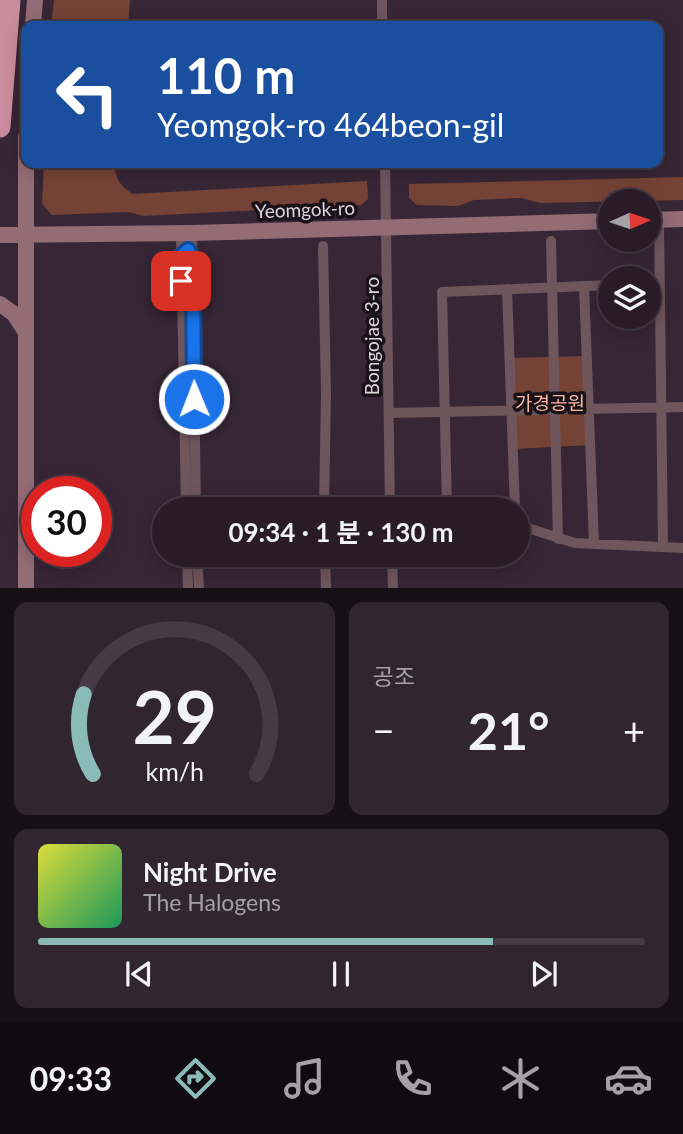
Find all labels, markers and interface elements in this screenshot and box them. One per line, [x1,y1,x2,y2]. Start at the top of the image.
text: 110 m [157,46,295,104]
icon: left [42,49,133,140]
text: Yeomgok-ro 464beon-gil [157,105,504,144]
north arrow [598,189,662,252]
map controls [598,189,661,329]
street label: Yeomgok-ro [254,196,356,222]
pin [151,251,211,311]
icon: arrive [162,262,200,300]
button: layers [598,266,661,329]
street label: Bongojae 3-ro [360,277,383,395]
position arrow [157,362,231,436]
park label: 가경공원 [515,391,585,414]
speed limit sign: 30 [21,476,112,567]
text: 09:34 · 1 분 · 130 m [228,516,454,548]
text: 공조 [373,662,415,690]
text: 29 [132,673,216,761]
text: 21° [468,699,550,761]
text: − [373,707,395,753]
text: + [623,707,645,753]
text: km/h [145,756,204,786]
text: Night Drive [143,856,277,888]
text: The Halogens [143,888,281,916]
icon: previous [120,955,158,993]
icon: pause [322,955,360,993]
icon: next [525,955,563,993]
icon: directions [171,1054,220,1103]
icon: music [280,1054,329,1103]
icon: phone [388,1054,437,1103]
icon: climate [496,1054,545,1103]
icon: car [604,1054,653,1103]
text: 09:33 [30,1059,112,1098]

